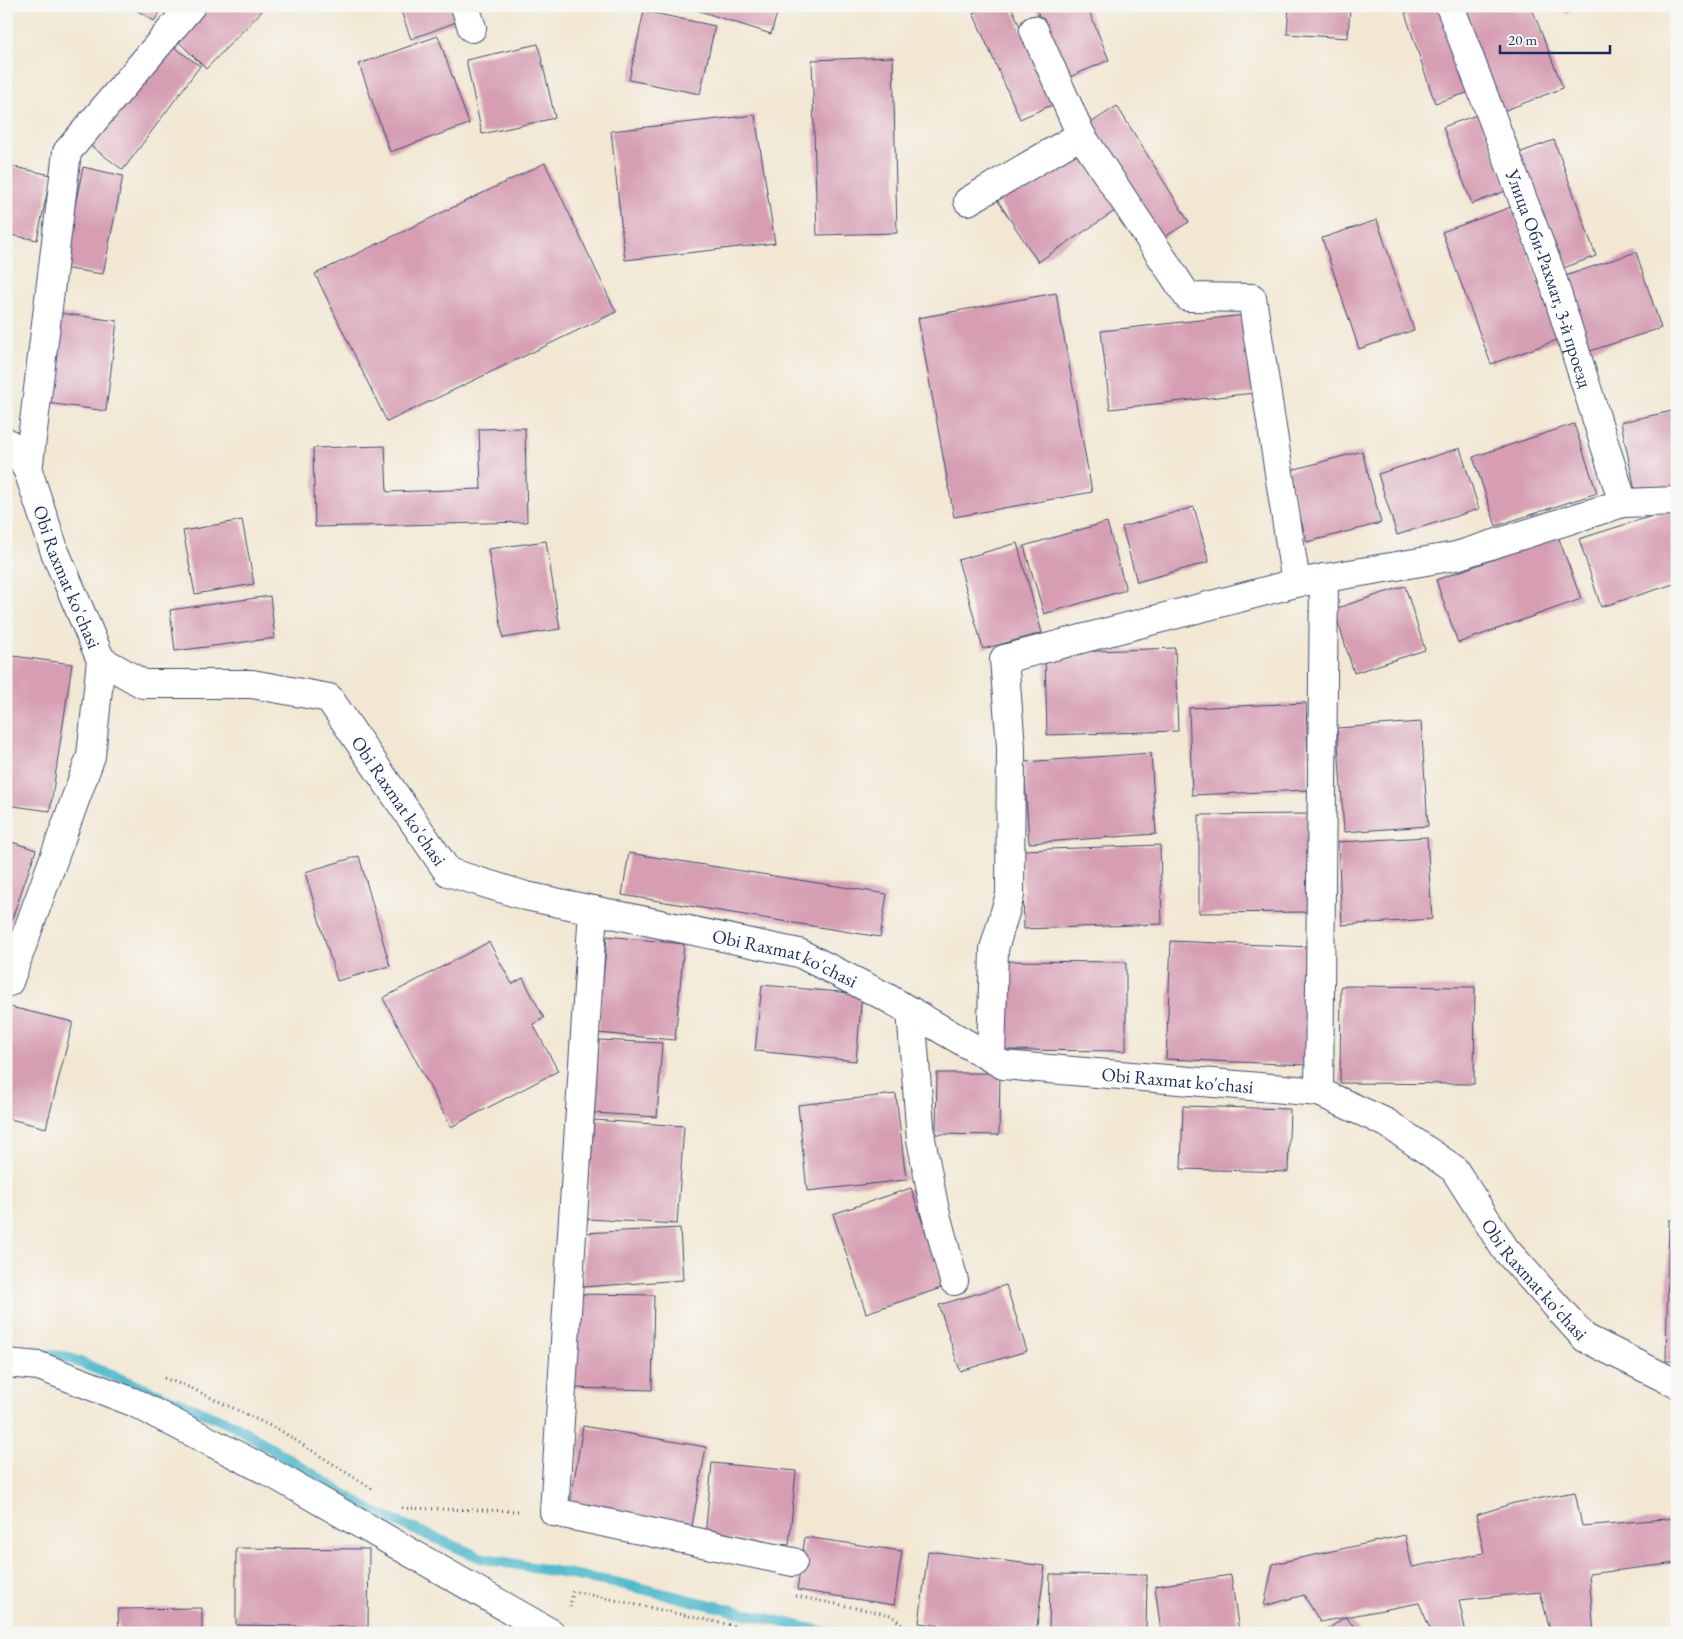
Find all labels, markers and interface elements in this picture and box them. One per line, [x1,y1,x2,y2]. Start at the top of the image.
scale bar [1500,22,1610,54]
text: 20 m [1508,30,1537,49]
street label: Улица Оби-Рахмат, 3-й проезд [1499,165,1598,391]
street label: Obi Raxmat ko'chasi [27,502,107,653]
street label: Obi Raxmat ko'chasi [345,731,452,871]
street label: Obi Raxmat ko'chasi [710,923,862,994]
street label: Obi Raxmat ko'chasi [1101,1061,1255,1099]
street label: Obi Raxmat ko'chasi [1476,1214,1593,1346]

